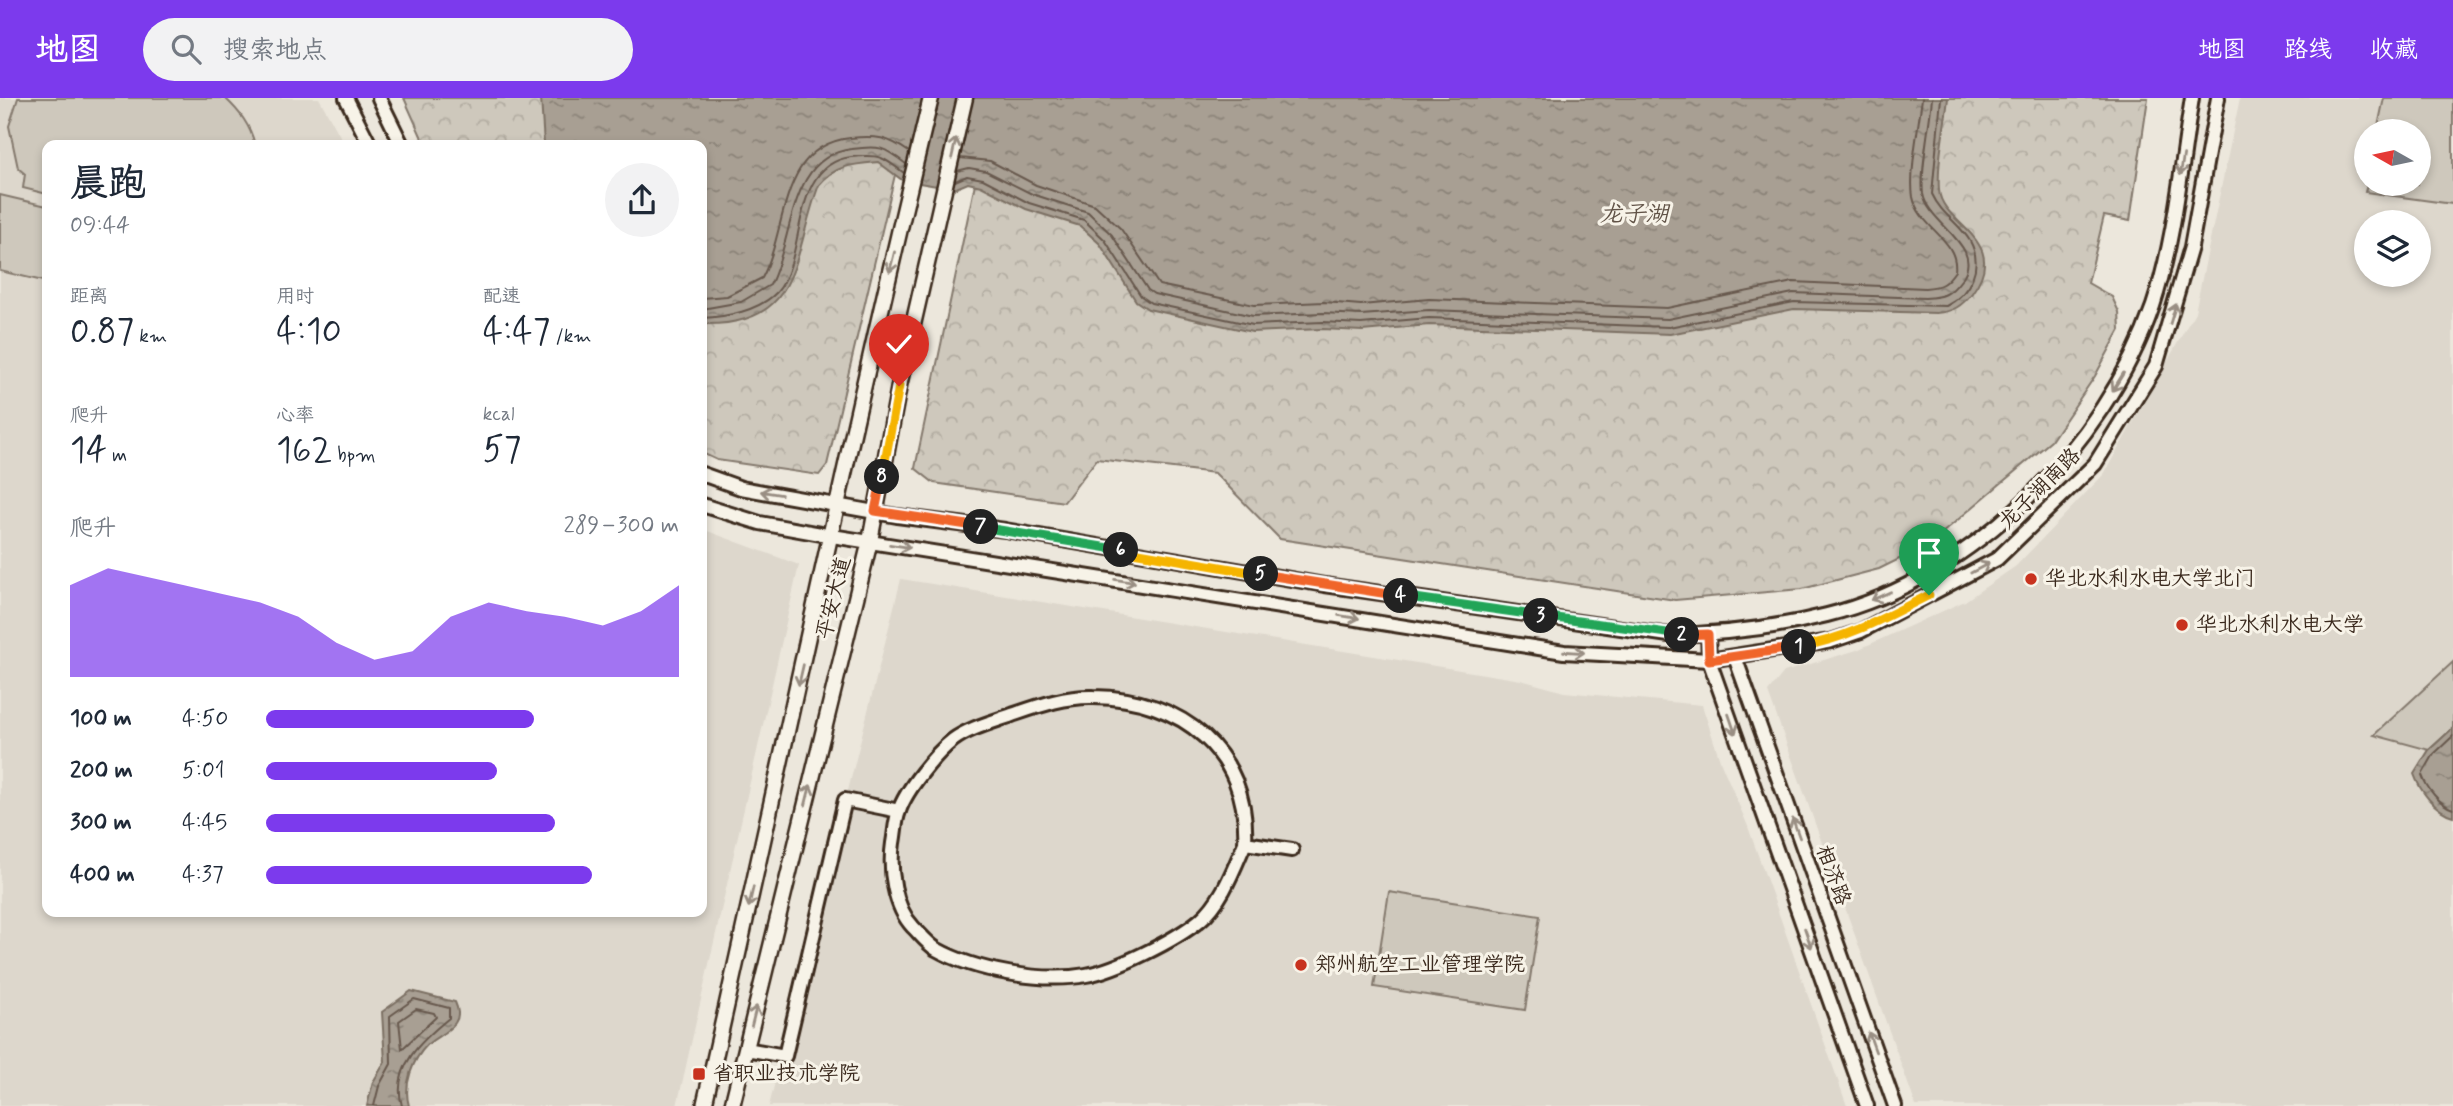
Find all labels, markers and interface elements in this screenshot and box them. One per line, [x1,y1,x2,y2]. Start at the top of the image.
search box [143,18,633,81]
text: 地图 [35,29,101,73]
icon: search [167,30,205,68]
text: 搜索地点 [223,34,327,68]
text: 地图 [2198,35,2246,66]
text: 路线 [2284,35,2332,66]
text: 收藏 [2370,35,2418,66]
north arrow [2354,119,2431,196]
map controls [2354,119,2431,287]
one-way arrow [947,137,961,160]
one-way arrow [2175,154,2188,176]
text: 晨跑 [70,160,146,209]
button: share [605,163,679,237]
water label: 龙子湖 [1600,200,1671,230]
button: layers [2354,210,2431,287]
text: 09:44 [70,211,130,241]
one-way arrow [885,250,898,273]
text: 距离 [70,284,108,309]
text: 用时 [276,284,314,309]
text: 配速 [483,284,521,309]
one-way arrow [2167,303,2180,325]
text: 0.87 [70,309,134,355]
text: 4:10 [276,309,342,355]
text: 4:47 [483,309,550,355]
pin [869,314,929,386]
text: km [134,324,167,349]
text: /km [550,324,592,349]
icon: check [880,325,918,363]
one-way arrow [2111,371,2125,391]
text: kcal [483,402,515,427]
text: 爬升 [70,403,108,428]
text: 心率 [276,403,314,428]
text: 57 [483,427,521,473]
text: 14 [70,428,107,474]
text: 162 [276,428,332,474]
street label: 龙子湖南路 [1993,442,2087,536]
text: m [107,443,127,468]
text: bpm [332,443,376,468]
pin: 8 [864,460,900,494]
text: 8 [876,464,887,489]
one-way arrow [760,486,783,499]
pin: 7 [964,510,998,544]
text: 289–300 m [563,511,679,541]
text: 爬升 [70,514,116,544]
text: 7 [975,514,986,539]
pin [1899,523,1959,595]
pin: 6 [1104,532,1138,568]
icon: arrive [1910,534,1948,572]
text: 6 [1116,537,1125,562]
one-way arrow [888,540,911,553]
street label: 平安大道 [810,554,858,642]
pin: 5 [1244,556,1278,592]
one-way arrow [1969,560,1990,574]
text: 5 [1255,561,1266,586]
place label: 华北水利水电大学北门 [2045,565,2255,593]
marker: 华北水利水电大学北门 [2023,571,2039,587]
one-way arrow [1113,575,1135,588]
pin: 4 [1384,578,1418,614]
text: 4 [1395,583,1406,608]
one-way arrow [1871,590,1892,603]
pin: 3 [1524,598,1558,634]
text: 3 [1536,603,1545,628]
one-way arrow [1337,611,1360,624]
place label: 华北水利水电大学 [2196,611,2364,639]
marker: 华北水利水电大学 [2174,617,2190,633]
pin: 2 [1664,618,1700,652]
text: 2 [1677,622,1686,647]
pin: 1 [1782,630,1816,664]
text: 1 [1794,634,1803,659]
one-way arrow [1562,646,1585,659]
one-way arrow [794,663,807,686]
text: 100 m [70,704,132,734]
text: 4:50 [182,704,228,734]
one-way arrow [1727,712,1739,734]
text: 200 m [70,756,133,786]
text: 5:01 [182,756,225,786]
one-way arrow [802,784,815,807]
text: 300 m [70,808,132,838]
text: 4:45 [182,808,227,838]
one-way arrow [1789,817,1801,839]
street label: 相济路 [1809,841,1857,909]
text: 400 m [70,860,135,890]
text: 4:37 [182,860,224,890]
one-way arrow [744,885,757,908]
one-way arrow [1803,927,1815,949]
place label: 郑州航空工业管理学院 [1315,951,1525,979]
marker: 郑州航空工业管理学院 [1293,957,1309,973]
one-way arrow [748,1005,761,1028]
one-way arrow [1865,1031,1878,1053]
place label: 省职业技术学院 [713,1060,860,1088]
marker: 省职业技术学院 [691,1066,707,1082]

